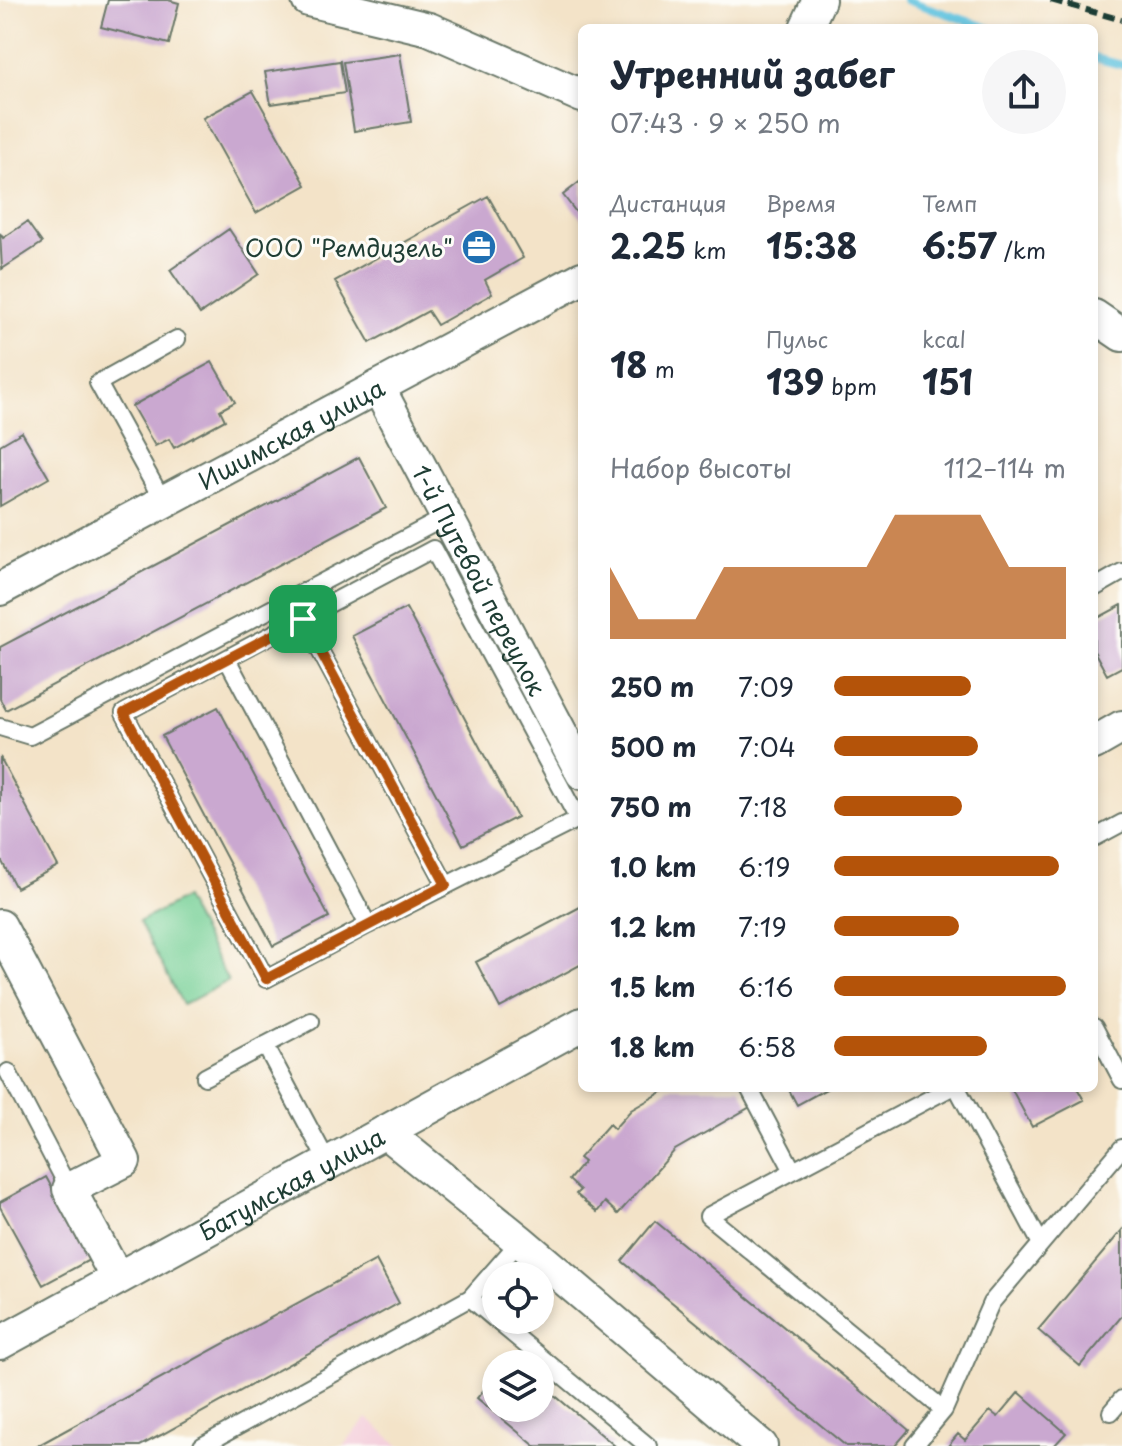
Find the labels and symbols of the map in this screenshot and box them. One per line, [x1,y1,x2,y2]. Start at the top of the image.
office icon: ООО "Ремдизель" [460,228,498,266]
place label: ООО "Ремдизель" [245,229,453,265]
street label: Ишимская улица [191,369,391,498]
street label: 1-й Путевой переулок [404,458,556,702]
pin [269,585,337,653]
street label: Батумская улица [192,1118,391,1249]

